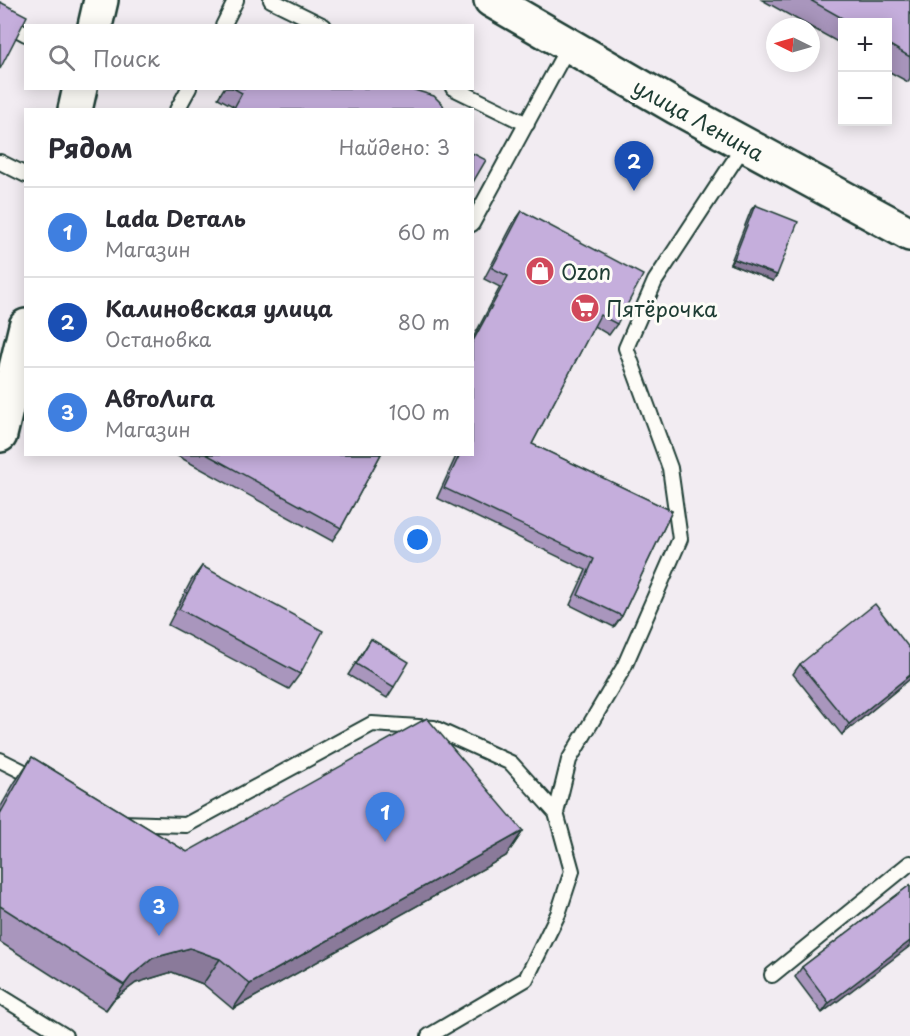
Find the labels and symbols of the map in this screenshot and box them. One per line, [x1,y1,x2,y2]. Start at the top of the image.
north arrow [766,18,820,72]
street label: улица Ленина [628,70,771,169]
pin: 2 [614,142,654,191]
shop icon: Ozon [524,255,556,287]
place label: Ozon [561,255,611,287]
supermarket icon: Пятёрочка [569,292,601,324]
place label: Пятёрочка [606,292,718,324]
your location [403,525,432,554]
pin: 1 [366,792,404,842]
pin: 3 [140,886,178,936]

